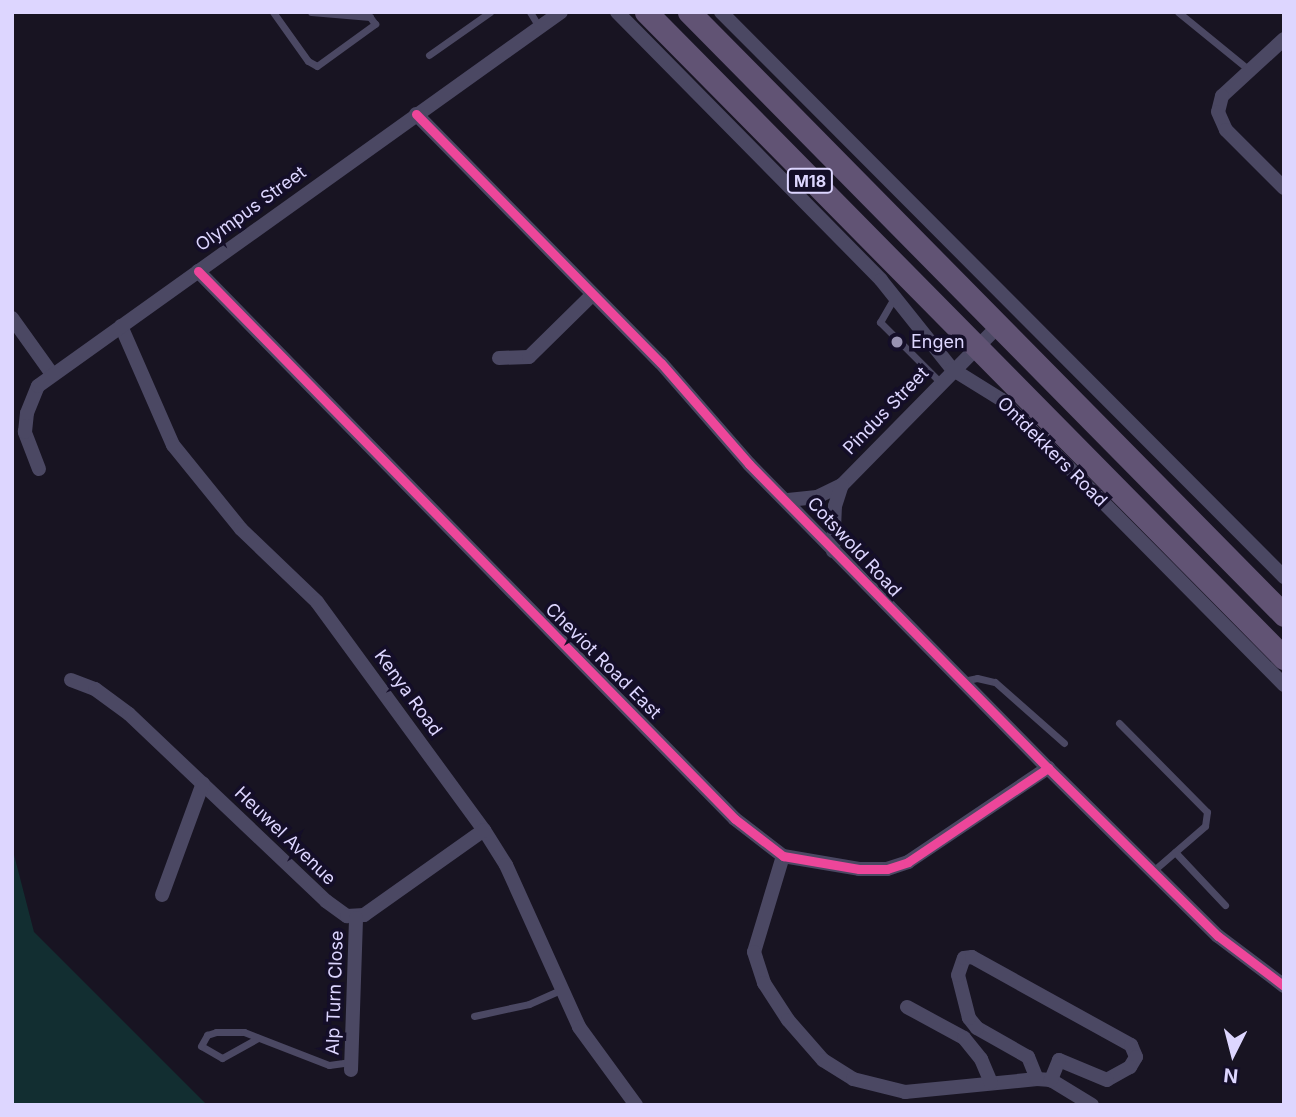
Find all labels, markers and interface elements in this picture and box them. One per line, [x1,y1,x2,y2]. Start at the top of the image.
street label: Olympus Street [192,162,310,256]
road number: M18 [786,168,834,194]
place label: Engen [911,331,965,353]
marker: Engen [889,334,905,350]
street label: Pindus Street [839,363,933,459]
street label: Ontdekkers Road [993,393,1111,511]
street label: Cotswold Road [802,493,906,601]
street label: Cheviot Road East [541,599,665,723]
street label: Kenya Road [370,646,446,740]
street label: Heuwel Avenue [230,782,340,890]
street label: Alp Turn Close [322,930,348,1056]
north arrow [1198,1019,1268,1089]
text: N [1222,1063,1239,1088]

